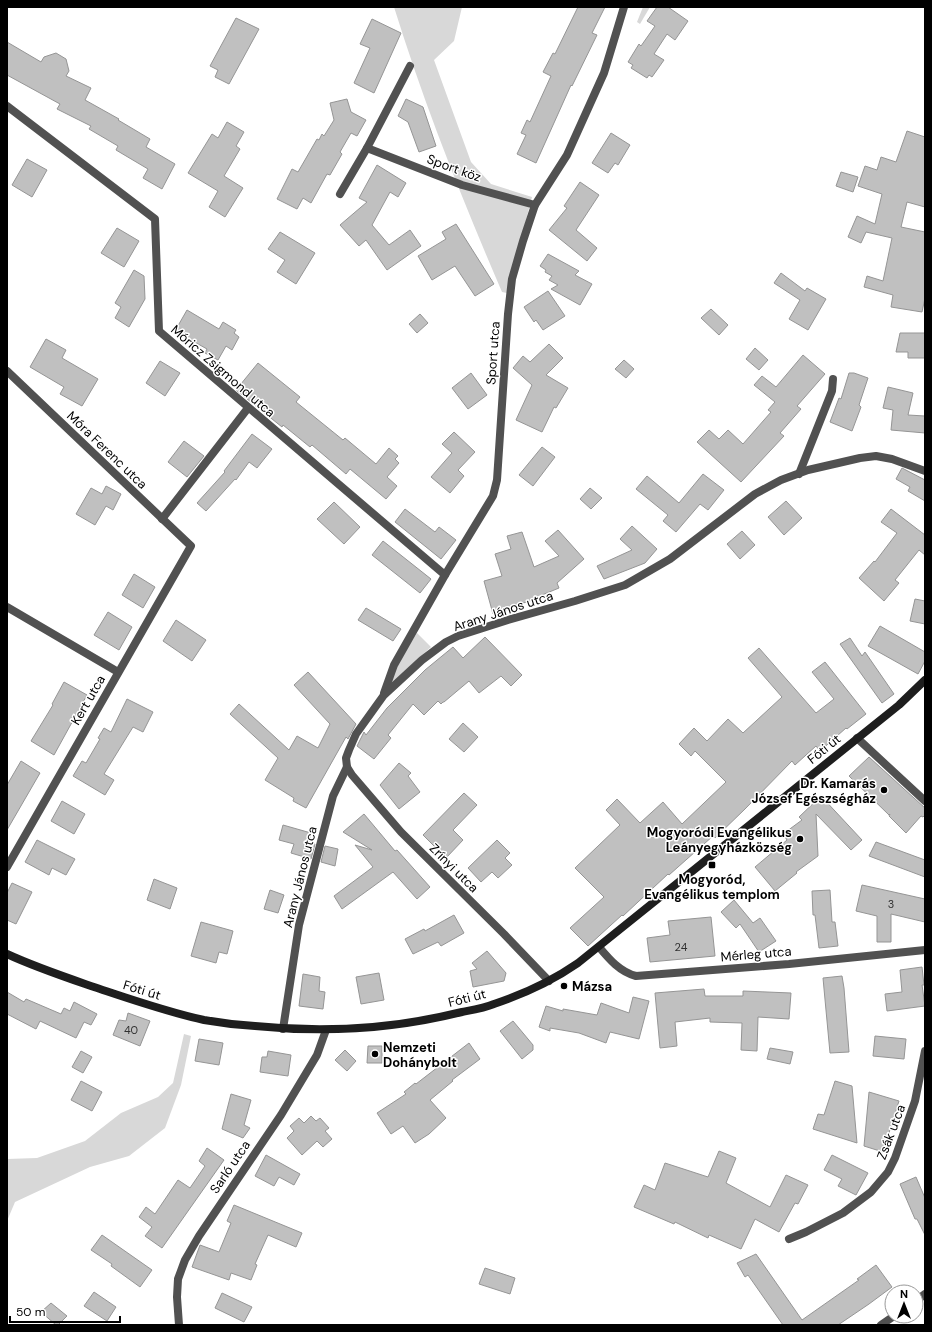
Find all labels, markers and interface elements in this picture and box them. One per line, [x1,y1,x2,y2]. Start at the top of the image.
street label: Sport köz [425,150,483,186]
street label: Móricz Zsigmond utca [167,321,279,421]
street label: Sport utca [482,321,504,385]
street label: Móra Ferenc utca [63,407,151,493]
street label: Arany János utca [451,587,555,635]
street label: Kert utca [67,672,109,728]
street label: Fóti út [804,730,844,768]
place label: Dr. Kamarás József Egészségház [752,775,876,807]
marker: Dr. Kamarás József Egészségház [879,785,889,795]
street label: Arany János utca [279,824,321,930]
place label: Mogyoródi Evangélikus Leányegyházközség [647,824,792,856]
marker: Mogyoródi Evangélikus Leányegyházközség [795,834,805,844]
street label: Zrínyi utca [426,840,482,896]
marker: Mogyoród, Evangélikus templom [707,860,717,870]
place label: Mogyoród, Evangélikus templom [644,871,780,903]
house number: 3 [888,897,894,911]
house number: 24 [675,940,688,954]
street label: Mérleg utca [720,942,792,966]
street label: Fóti út [121,976,163,1004]
place label: Mázsa [572,978,612,995]
marker: Mázsa [559,981,569,991]
street label: Fóti út [446,985,488,1011]
house number: 40 [124,1023,138,1037]
place label: Nemzeti Dohánybolt [383,1039,457,1071]
marker: Nemzeti Dohánybolt [370,1049,380,1059]
street label: Zsák utca [873,1102,909,1162]
street label: Sarló utca [206,1137,254,1197]
north arrow [884,1284,924,1324]
text: N [900,1287,908,1301]
scale bar [10,1298,120,1324]
text: 50 m [16,1304,45,1320]

